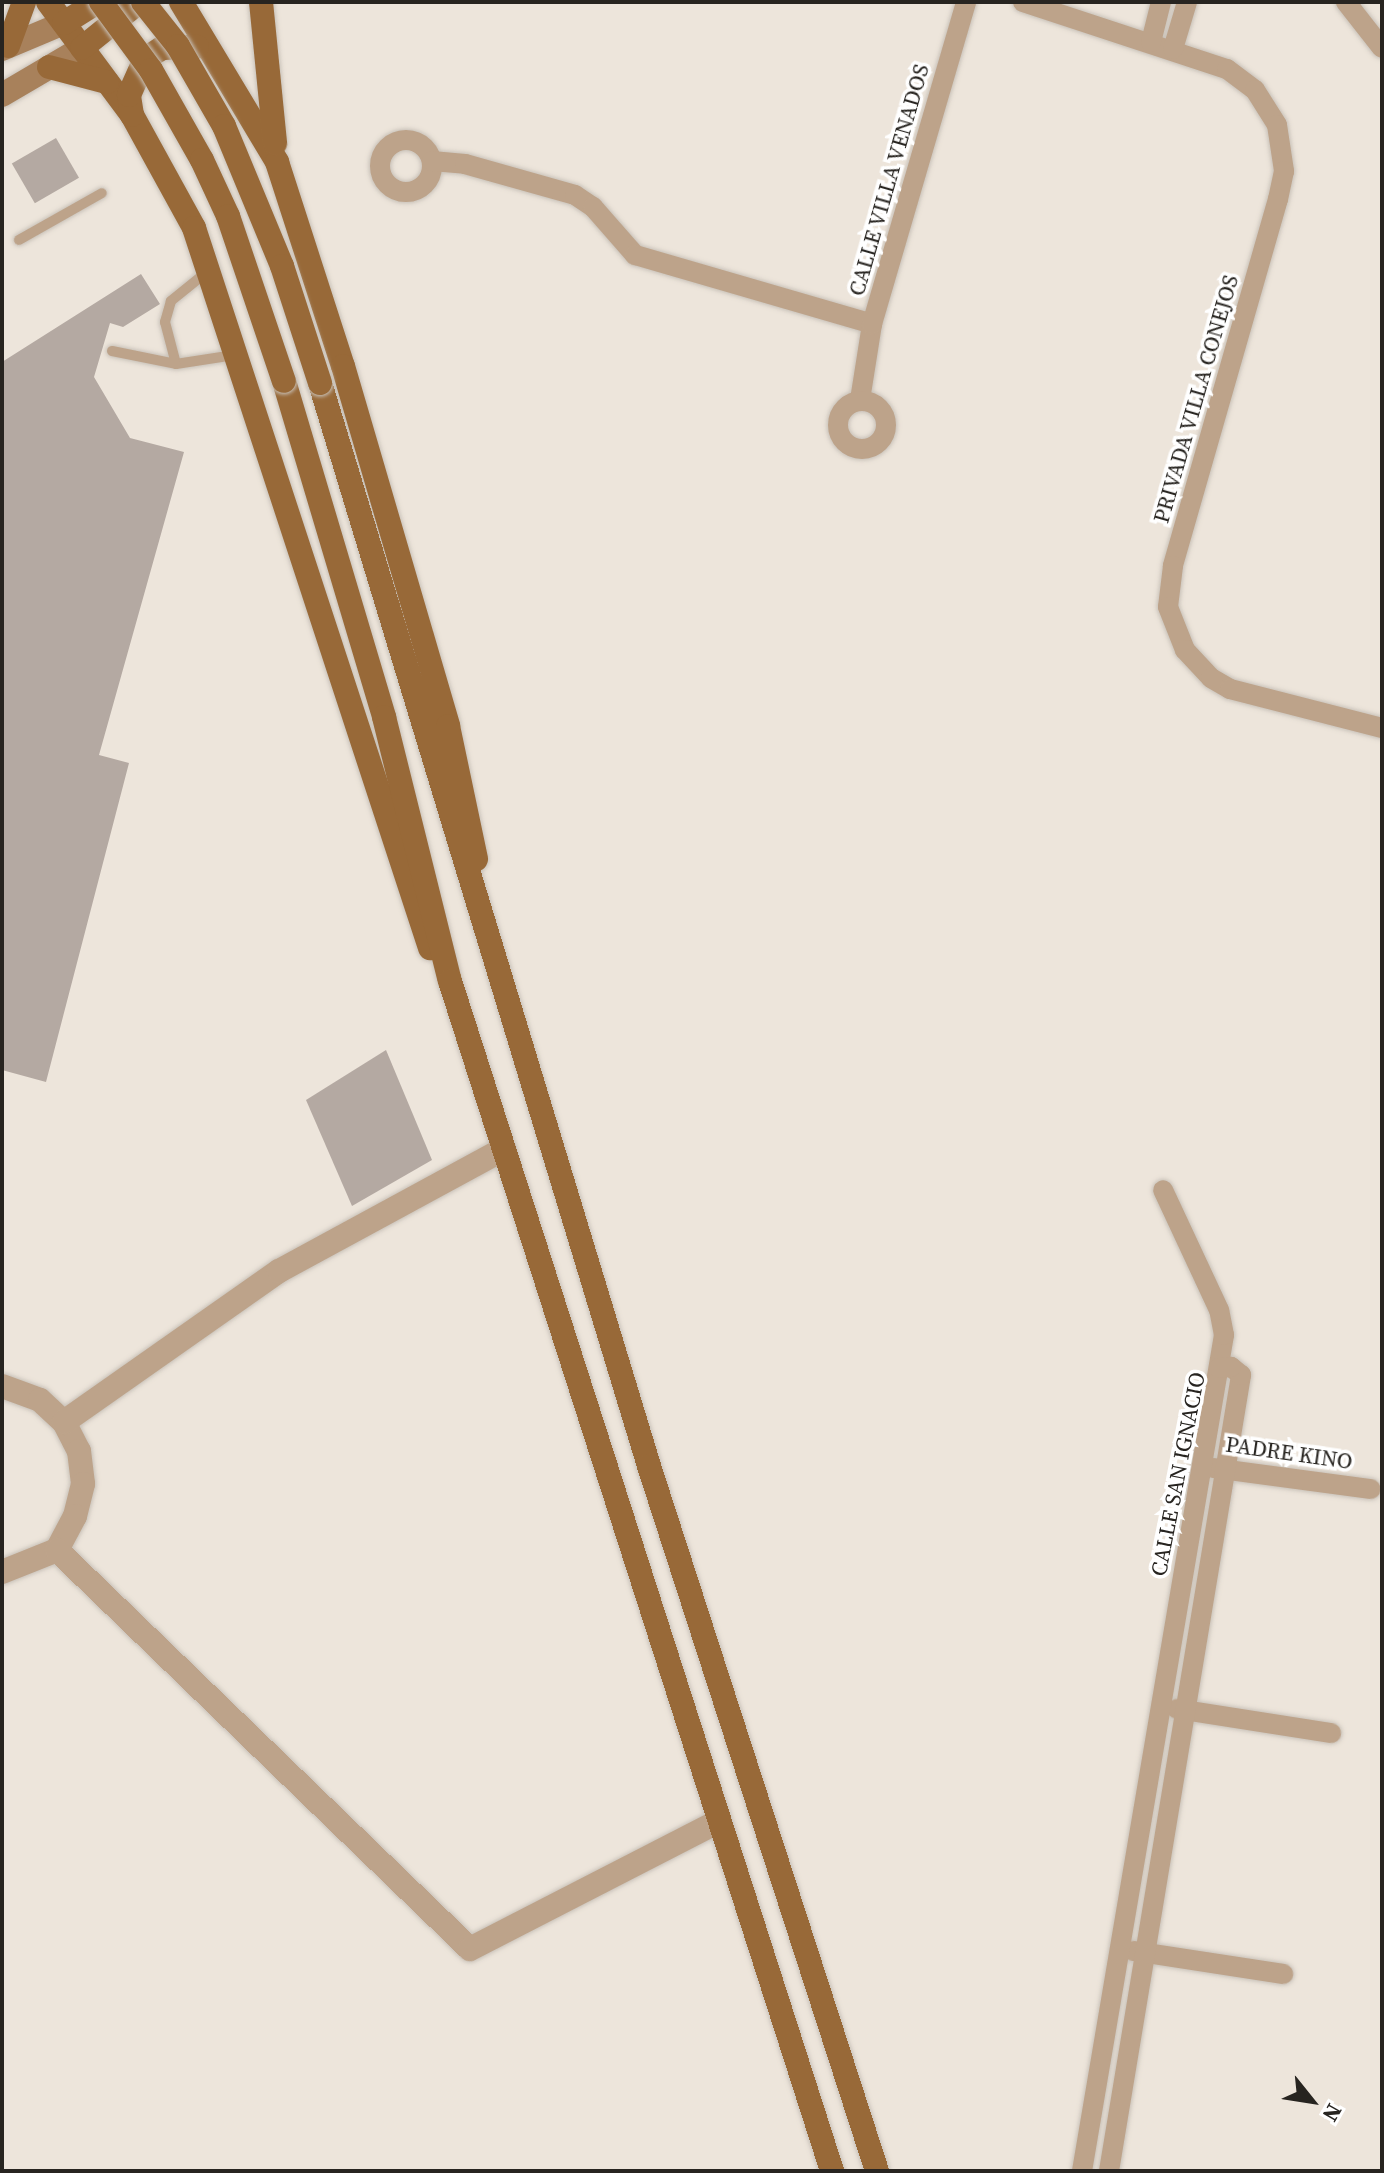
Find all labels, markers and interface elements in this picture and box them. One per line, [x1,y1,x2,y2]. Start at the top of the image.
street label: CALLE VILLA VENADOS [843,61,935,299]
street label: PRIVADA VILLA CONEJOS [1148,272,1244,526]
street label: CALLE SAN IGNACIO [1145,1370,1211,1578]
street label: PADRE KINO [1224,1431,1354,1475]
north arrow [1272,2061,1352,2141]
text: N [1316,2099,1350,2127]

